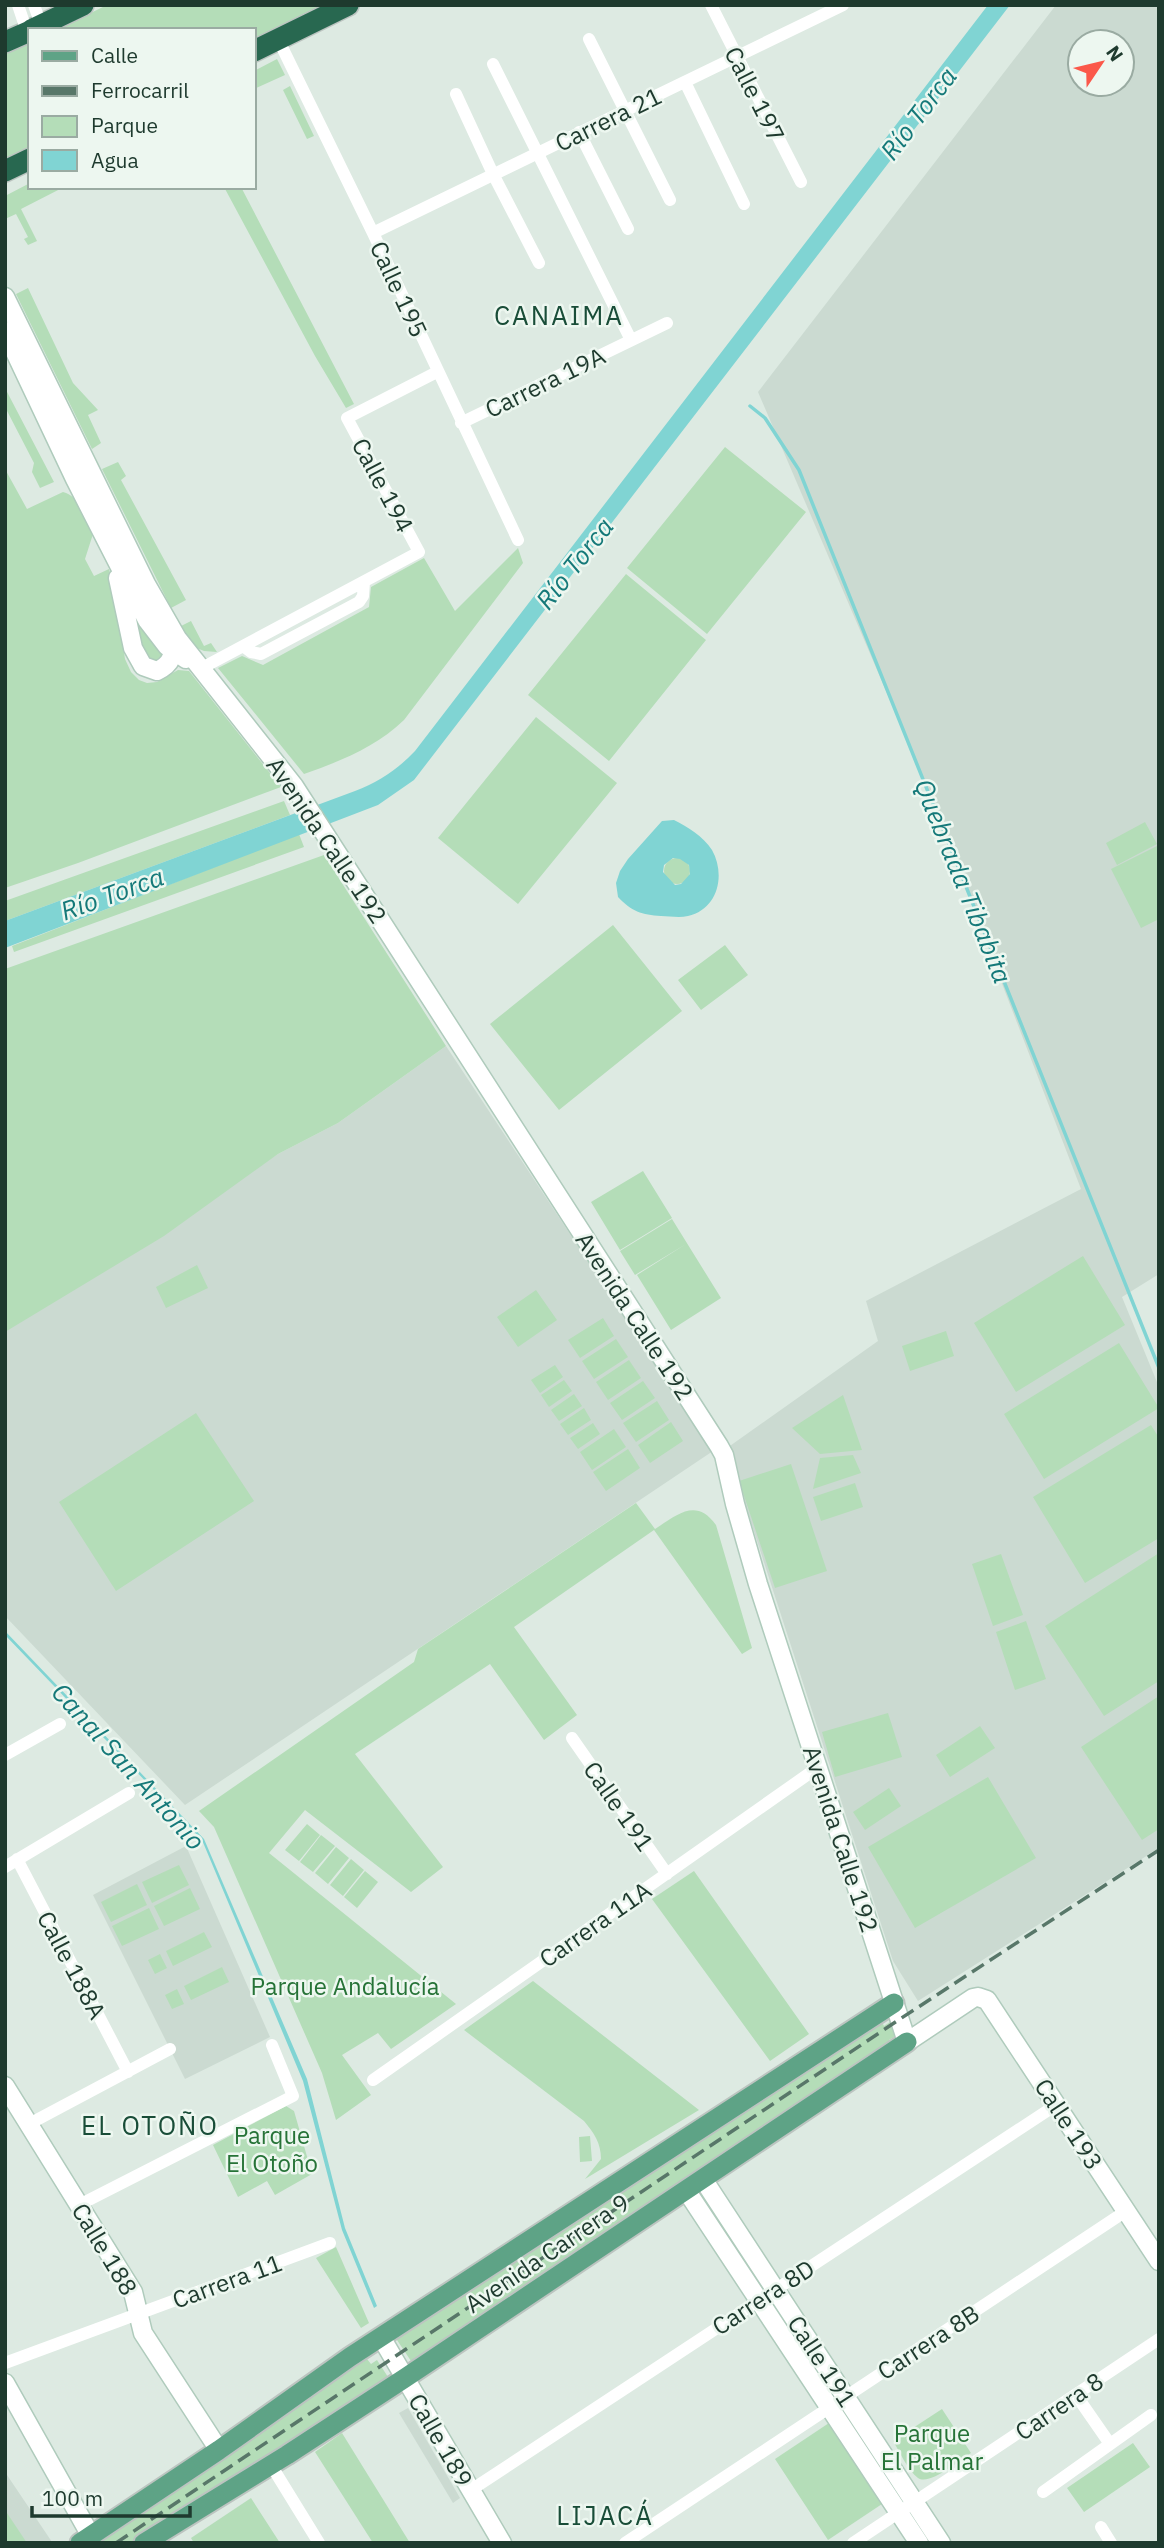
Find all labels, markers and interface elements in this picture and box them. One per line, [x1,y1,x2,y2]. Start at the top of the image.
legend [28,28,256,189]
north arrow [1066,28,1136,98]
text: Calle [91,41,138,69]
street label: Calle 197 [717,41,793,147]
text: N [1101,41,1129,66]
water label: Río Torca [872,60,964,166]
text: Ferrocarril [91,76,189,104]
street label: Carrera 21 [550,80,666,158]
text: Parque [91,111,158,139]
text: Agua [91,146,139,174]
street label: Calle 195 [363,236,435,342]
district label: CANAIMA [494,298,624,332]
street label: Carrera 19A [480,339,610,425]
street label: Calle 194 [345,432,421,538]
water label: Río Torca [527,510,621,616]
street label: Avenida Calle 192 [259,750,395,930]
water label: Quebrada Tibabita [907,774,1021,988]
water label: Río Torca [56,859,168,927]
street label: Avenida Calle 192 [569,1226,701,1406]
water label: Canal San Antonio [45,1675,213,1857]
street label: Avenida Calle 192 [796,1742,886,1936]
street label: Calle 191 [576,1755,662,1857]
street label: Carrera 11A [533,1874,657,1974]
street label: Calle 188A [30,1905,114,2025]
park label: Parque Andalucía [251,1970,440,2002]
street label: Calle 193 [1028,2072,1110,2176]
district label: EL OTOÑO [81,2108,219,2142]
park label: Parque El Otoño [226,2119,318,2179]
street label: Avenida Carrera 9 [459,2186,635,2320]
street label: Calle 188 [65,2197,145,2301]
street label: Carrera 11 [168,2246,286,2316]
street label: Carrera 8D [706,2252,820,2342]
street label: Carrera 8B [871,2297,985,2387]
street label: Calle 191 [781,2309,863,2413]
street label: Carrera 8 [1009,2365,1109,2447]
street label: Calle 189 [401,2388,481,2492]
park label: Parque El Palmar [881,2417,983,2477]
scale bar [32,2474,189,2518]
text: 100 m [42,2484,103,2512]
district label: LIJACÁ [556,2498,654,2532]

